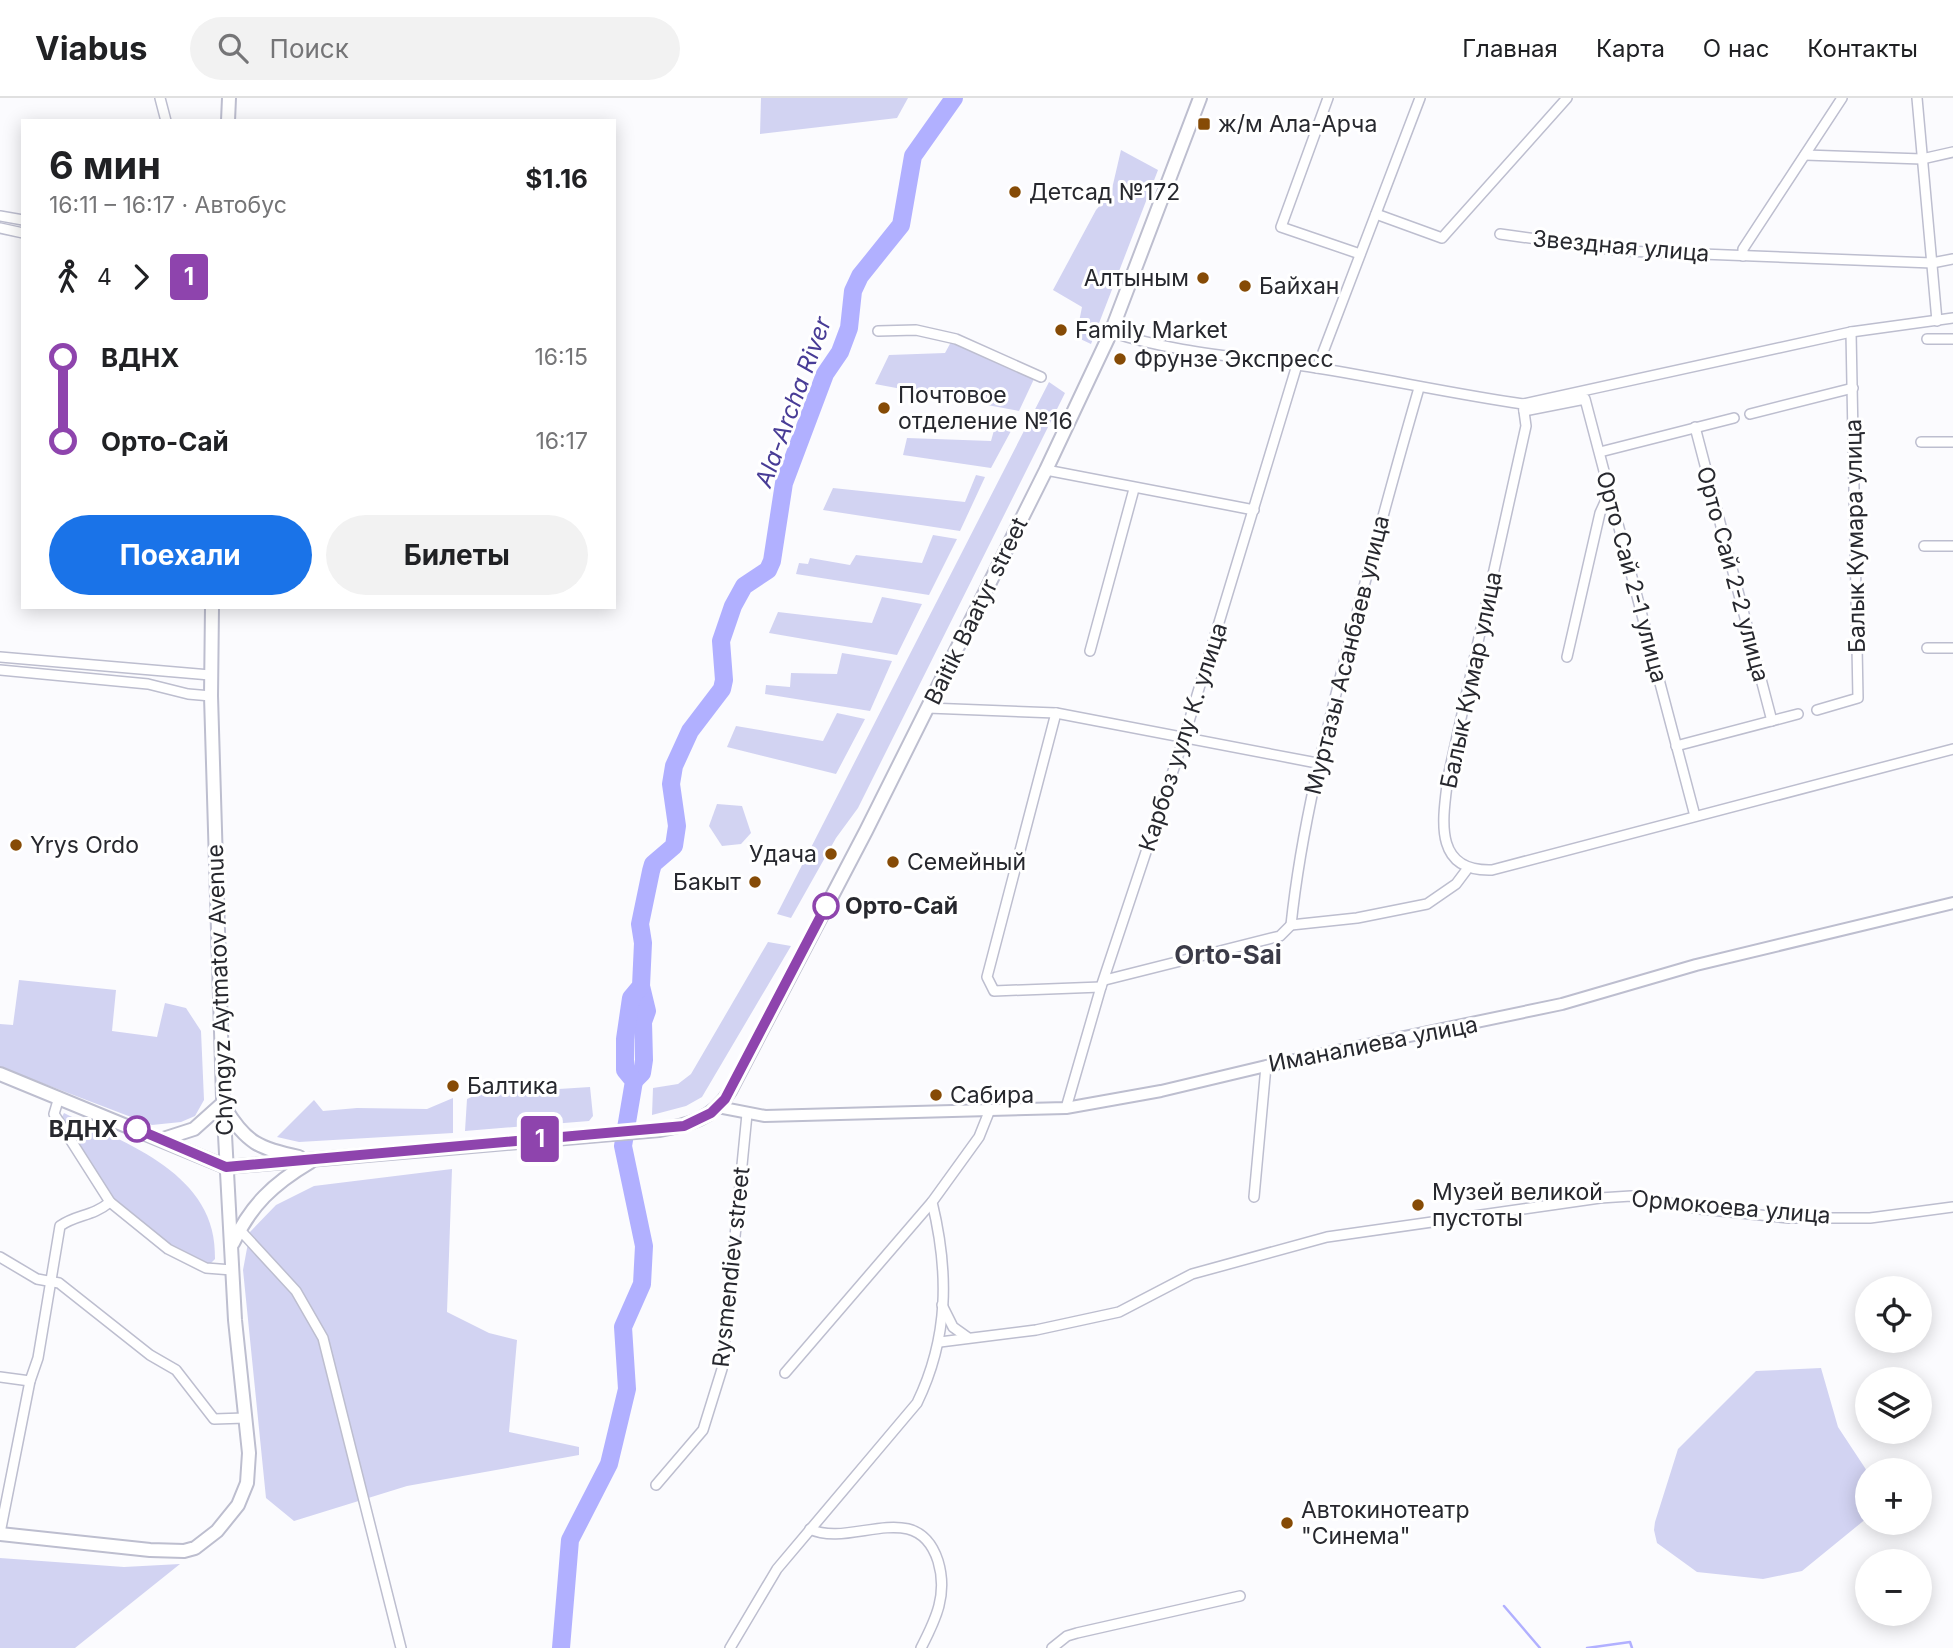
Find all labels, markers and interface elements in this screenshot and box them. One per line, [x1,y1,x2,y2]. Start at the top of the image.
search box [190,17,680,80]
text: Viabus [35,28,148,68]
icon: search [214,29,252,67]
text: Поиск [270,33,349,64]
text: Главная [1462,34,1558,63]
text: Карта [1596,34,1665,63]
text: О нас [1703,34,1769,63]
text: Контакты [1807,34,1918,63]
place label: ж/м Ала-Арча [1218,110,1377,138]
marker: ж/м Ала-Арча [1196,116,1212,132]
text: 6 мин [49,142,161,188]
text: $1.16 [525,163,588,194]
place label: Детсад №172 [1029,178,1180,206]
marker: Детсад №172 [1007,184,1023,200]
text: 16:11 – 16:17 · Автобус [49,191,287,219]
street label: Звездная улица [1531,224,1711,268]
icon: walk [49,258,87,296]
icon: forward [122,258,160,296]
text: 1 [184,262,194,291]
text: 4 [97,263,112,291]
place label: Алтыным [1084,264,1189,292]
marker: Алтыным [1195,270,1211,286]
place label: Байхан [1259,272,1339,300]
marker: Байхан [1237,278,1253,294]
water label: Ala-Archa River [748,312,838,492]
place label: Family Market [1075,316,1228,344]
marker: Family Market [1053,322,1069,338]
text: ВДНХ [101,342,179,373]
text: 16:15 [534,343,588,371]
place label: Фрунзе Экспресс [1134,345,1334,373]
marker: Фрунзе Экспресс [1112,351,1128,367]
place label: Почтовое отделение №16 [898,381,1073,435]
marker: Почтовое отделение №16 [876,400,892,416]
street label: Балык Кумара улица [1839,419,1871,653]
text: Орто-Сай [101,426,229,457]
text: 16:17 [535,427,588,455]
street label: Орто Сай 2-2 улица [1691,463,1775,685]
street label: Орто Сай 2-1 улица [1590,468,1674,686]
street label: Baitik Baatyr street [919,512,1034,709]
street label: Муртазы Асанбаев улица [1299,512,1395,798]
button: Поехали [49,515,312,595]
button: Билеты [326,515,588,595]
street label: Балык Кумар улица [1434,569,1508,791]
street label: Карбоз уулу К. улица [1133,619,1233,855]
place label: Yrys Ordo [30,831,139,859]
marker: Yrys Ordo [8,837,24,853]
place label: Удача [749,840,817,868]
street label: Chyngyz Aytmatov Avenue [201,844,239,1136]
marker: Удача [823,846,839,862]
place label: Семейный [907,848,1026,876]
marker: Семейный [885,854,901,870]
place label: Бакыт [673,868,741,896]
marker: Бакыт [747,874,763,890]
place label: Орто-Сай [845,892,958,920]
marker: Орто-Сай [813,893,839,919]
district label: Orto-Sai [1174,939,1282,970]
street label: Иманалиева улица [1266,1010,1480,1078]
place label: Балтика [467,1072,558,1100]
marker: Балтика [445,1078,461,1094]
place label: Сабира [950,1081,1034,1109]
marker: Сабира [928,1087,944,1103]
place label: ВДНХ [49,1115,118,1143]
marker: ВДНХ [124,1116,150,1142]
line badge: 1 [517,1116,563,1162]
text: 1 [535,1124,545,1153]
street label: Rysmendiev street [707,1165,755,1369]
place label: Музей великой пустоты [1432,1178,1603,1232]
street label: Ормокоева улица [1630,1184,1832,1230]
marker: Музей великой пустоты [1410,1197,1426,1213]
map controls [1855,1276,1932,1626]
button: locate [1855,1276,1932,1353]
button: layers [1855,1367,1932,1444]
button: + [1855,1458,1932,1535]
place label: Автокинотеатр "Синема" [1301,1496,1469,1550]
marker: Автокинотеатр "Синема" [1279,1515,1295,1531]
button: − [1855,1549,1932,1626]

